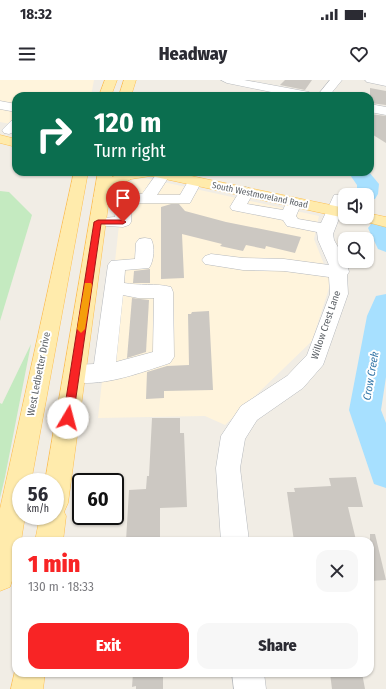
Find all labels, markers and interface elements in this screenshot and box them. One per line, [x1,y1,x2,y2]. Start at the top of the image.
text: 18:32 [20,5,52,23]
icon: menu [16,43,38,65]
text: Headway [159,43,227,65]
icon: heart [348,43,370,65]
text: 120 m [94,106,161,139]
icon: right [28,108,80,160]
text: Turn right [94,140,166,162]
street label: South Westmoreland Road [211,180,309,210]
pin [106,181,140,222]
icon: arrive [112,187,134,209]
map controls [338,188,374,268]
button: sound [338,188,374,224]
button: search [338,232,374,268]
street label: Willow Crest Lane [309,289,343,361]
street label: West Ledbetter Drive [25,331,53,417]
water label: Crow Creek [360,350,382,401]
position arrow [47,397,89,439]
speed limit sign: 60 [72,473,124,525]
text: 56 [28,482,48,506]
text: km/h [27,503,49,515]
text: 1 min [28,550,80,578]
button: close [316,550,358,592]
text: 130 m · 18:33 [28,579,94,594]
button: Exit [28,623,189,669]
button: Share [197,623,358,669]

